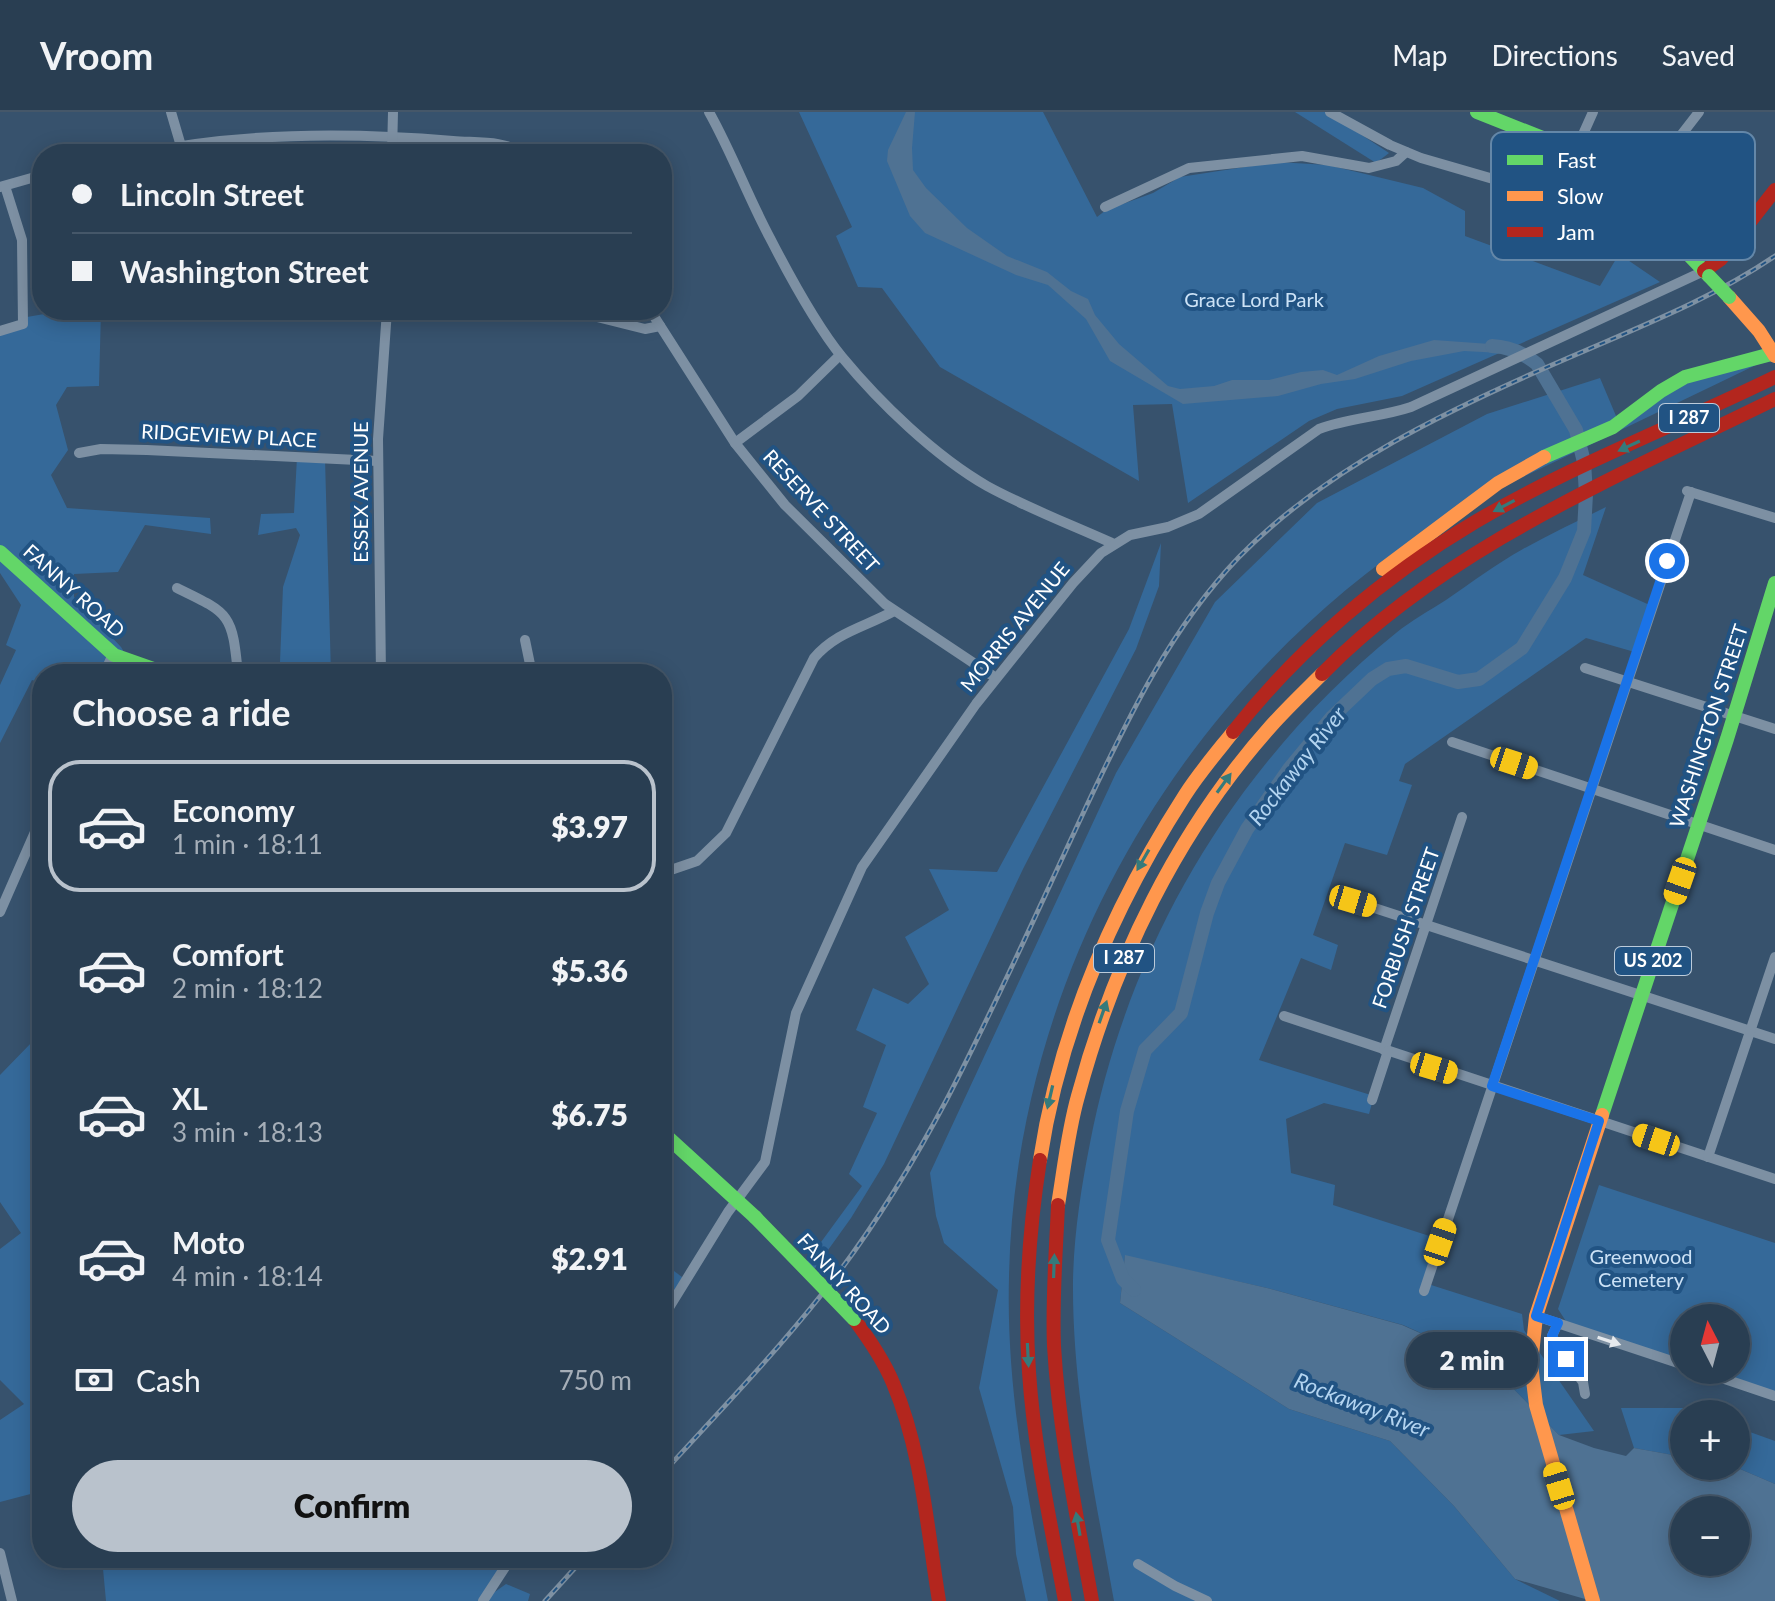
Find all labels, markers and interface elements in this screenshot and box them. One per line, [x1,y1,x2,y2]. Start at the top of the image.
text: Vroom [40,32,153,78]
text: Map [1392,38,1447,72]
text: Directions [1491,38,1618,72]
text: Saved [1662,38,1735,72]
legend [1491,132,1755,260]
text: Fast [1557,146,1596,173]
text: Lincoln Street [120,176,304,212]
text: Slow [1557,182,1604,209]
text: Jam [1557,218,1595,245]
text: Washington Street [120,253,369,289]
park label: Grace Lord Park [1184,287,1325,311]
road number: I 287 [1659,404,1719,432]
street label: RIDGEVIEW PLACE [140,418,318,452]
street label: ESSEX AVENUE [348,421,372,563]
one-way arrow [1617,439,1640,453]
street label: RESERVE STREET [759,444,885,577]
one-way arrow [1492,500,1515,513]
street label: FANNY ROAD [19,539,130,642]
route start [1649,543,1685,579]
street label: MORRIS AVENUE [955,557,1074,696]
street label: WASHINGTON STREET [1664,621,1752,831]
text: Choose a ride [72,690,291,734]
water label: Rockaway River [1242,701,1352,830]
car [1487,744,1541,782]
one-way arrow [1216,772,1231,793]
icon: car [76,790,148,862]
text: Economy [172,792,295,828]
text: $3.97 [551,808,628,844]
text: 1 min · 18:11 [172,828,323,860]
street label: FORBUSH STREET [1366,844,1444,1011]
one-way arrow [1136,849,1150,871]
car [1661,854,1699,908]
car [1327,883,1379,919]
icon: car [76,934,148,1006]
text: Comfort [172,936,284,972]
road number: I 287 [1094,944,1154,972]
road number: US 202 [1615,947,1691,975]
text: $5.36 [551,952,628,988]
text: 2 min · 18:12 [172,972,323,1004]
one-way arrow [1097,1000,1110,1024]
car [1408,1050,1460,1086]
icon: car [76,1078,148,1150]
text: XL [172,1080,208,1116]
one-way arrow [1043,1085,1055,1110]
text: $6.75 [551,1096,628,1132]
text: 3 min · 18:13 [172,1116,323,1148]
car [1629,1121,1683,1159]
car [1421,1215,1459,1269]
icon: car [76,1222,148,1294]
text: Moto [172,1224,245,1260]
street label: FANNY ROAD [793,1228,896,1339]
text: $2.91 [551,1240,628,1276]
park label: Greenwood Cemetery [1590,1244,1693,1291]
one-way arrow [1047,1253,1060,1278]
text: 4 min · 18:14 [172,1260,323,1292]
north arrow [1670,1304,1750,1384]
map controls [1670,1304,1750,1576]
callout: 2 min [1406,1331,1538,1387]
one-way arrow [1598,1335,1622,1347]
route end [1548,1341,1584,1377]
one-way arrow [1021,1343,1034,1368]
text: 2 min [1440,1344,1504,1376]
icon: cash [72,1358,116,1402]
text: Cash [136,1362,201,1398]
text: 750 m [559,1364,632,1396]
water label: Rockaway River [1291,1366,1434,1443]
button: + [1670,1400,1750,1480]
button: Confirm [72,1460,632,1552]
car [1541,1460,1577,1512]
button: − [1670,1496,1750,1576]
one-way arrow [1072,1511,1084,1536]

